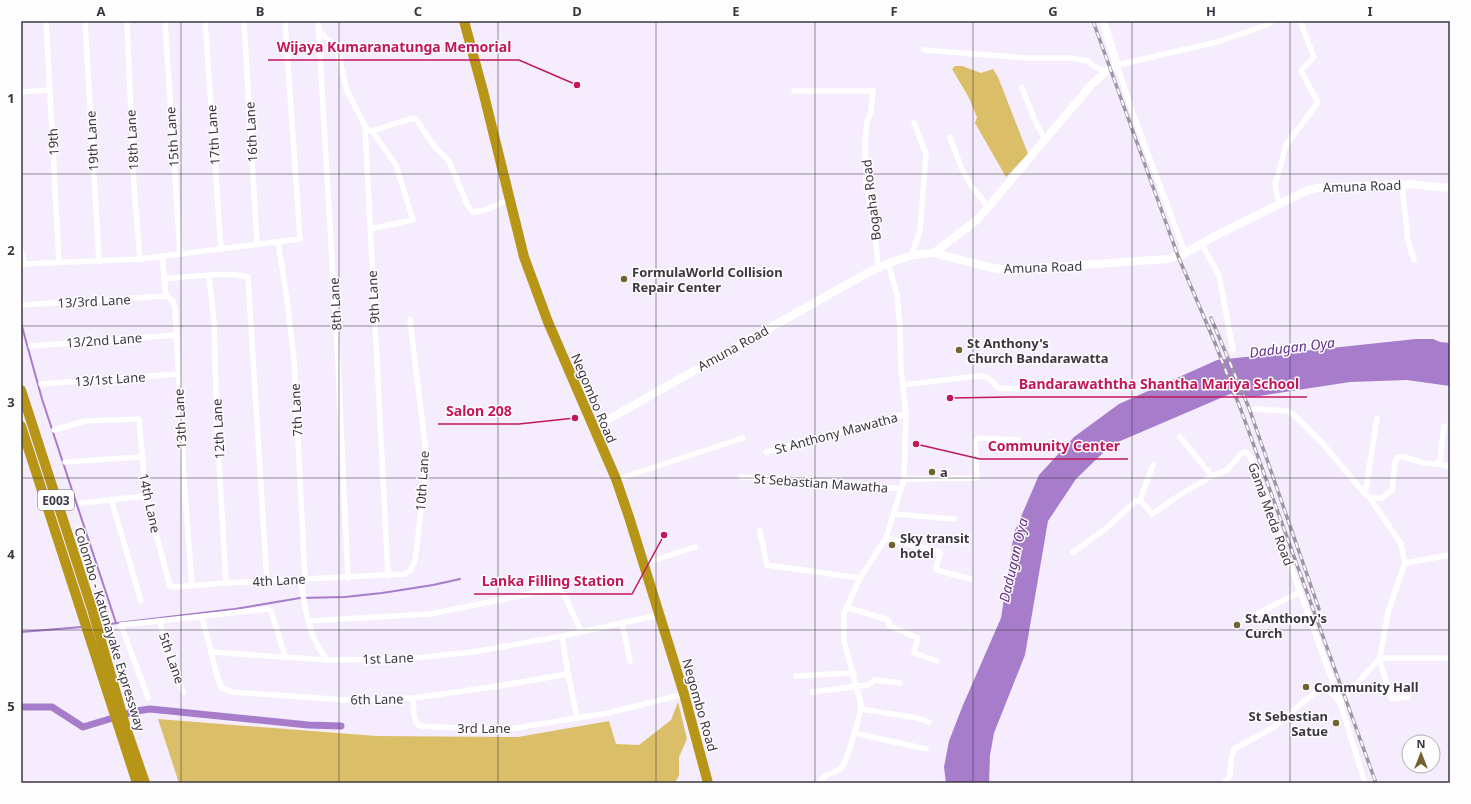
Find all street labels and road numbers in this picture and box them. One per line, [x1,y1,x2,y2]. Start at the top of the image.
street label: 16th Lane [240,101,262,163]
street label: 17th Lane [202,104,224,166]
street label: 15th Lane [161,106,183,168]
street label: 18th Lane [121,109,143,171]
street label: 19th Lane [81,110,103,172]
street label: 19th [43,128,63,156]
street label: Bogaha Road [857,158,885,242]
street label: Amuna Road [1322,176,1402,196]
street label: Amuna Road [1003,257,1083,277]
street label: 9th Lane [363,270,383,324]
street label: 8th Lane [325,277,345,331]
street label: 13/3rd Lane [57,290,131,312]
street label: Amuna Road [694,321,772,375]
street label: 13/2nd Lane [65,328,143,352]
street label: Negombo Road [567,350,621,446]
street label: 13/1st Lane [74,368,146,390]
street label: 7th Lane [286,383,306,437]
street label: 13th Lane [169,388,191,450]
street label: 12th Lane [207,398,229,460]
street label: St Anthony Mawatha [772,408,900,458]
street label: 10th Lane [411,450,433,512]
street label: Gama Meda Road [1244,460,1298,568]
street label: St Sebastian Mawatha [753,469,889,497]
street label: 14th Lane [135,472,165,534]
road number: E003 [38,490,74,510]
street label: Colombo - Katunayake Expressway [70,525,150,734]
street label: 4th Lane [252,570,306,590]
street label: 5th Lane [155,630,189,686]
street label: 1st Lane [362,648,414,668]
street label: Negombo Road [678,657,722,753]
street label: 6th Lane [350,690,404,708]
street label: 3rd Lane [457,719,511,737]

